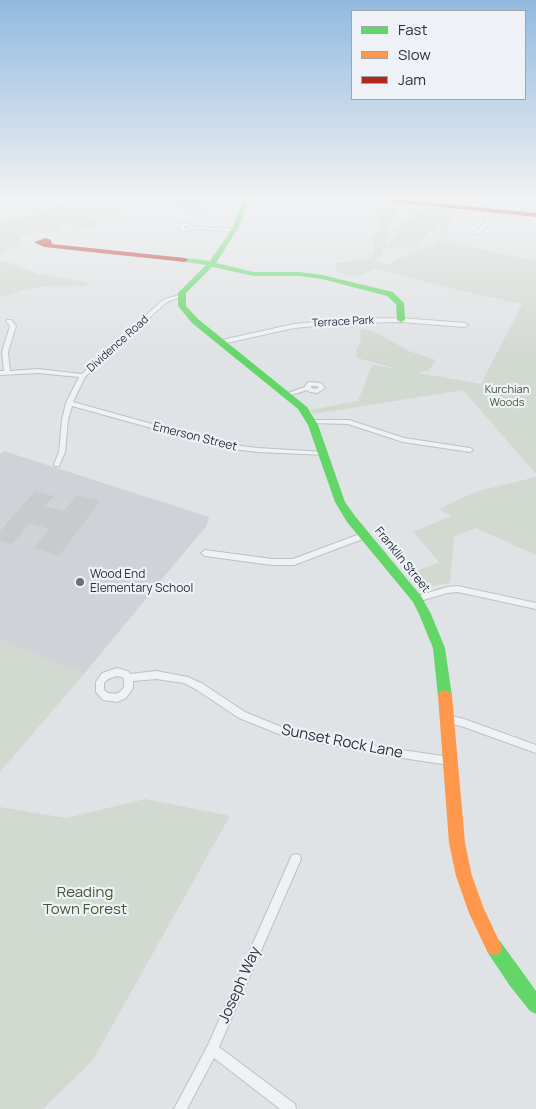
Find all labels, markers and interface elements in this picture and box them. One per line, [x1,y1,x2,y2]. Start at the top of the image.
legend [351,10,526,100]
text: Fast [398,19,427,40]
text: Slow [398,44,431,65]
text: Jam [398,69,426,90]
street label: Dividence Road [85,313,151,375]
street label: Terrace Park [311,314,375,330]
park label: Kurchian Woods [485,383,529,409]
street label: Emerson Street [151,420,239,454]
street label: Franklin Street [371,524,433,596]
place label: Wood End Elementary School [90,568,193,596]
marker: Wood End Elementary School [74,576,86,588]
street label: Sunset Rock Lane [280,721,404,763]
park label: Reading Town Forest [43,884,127,919]
street label: Joseph Way [215,944,265,1026]

